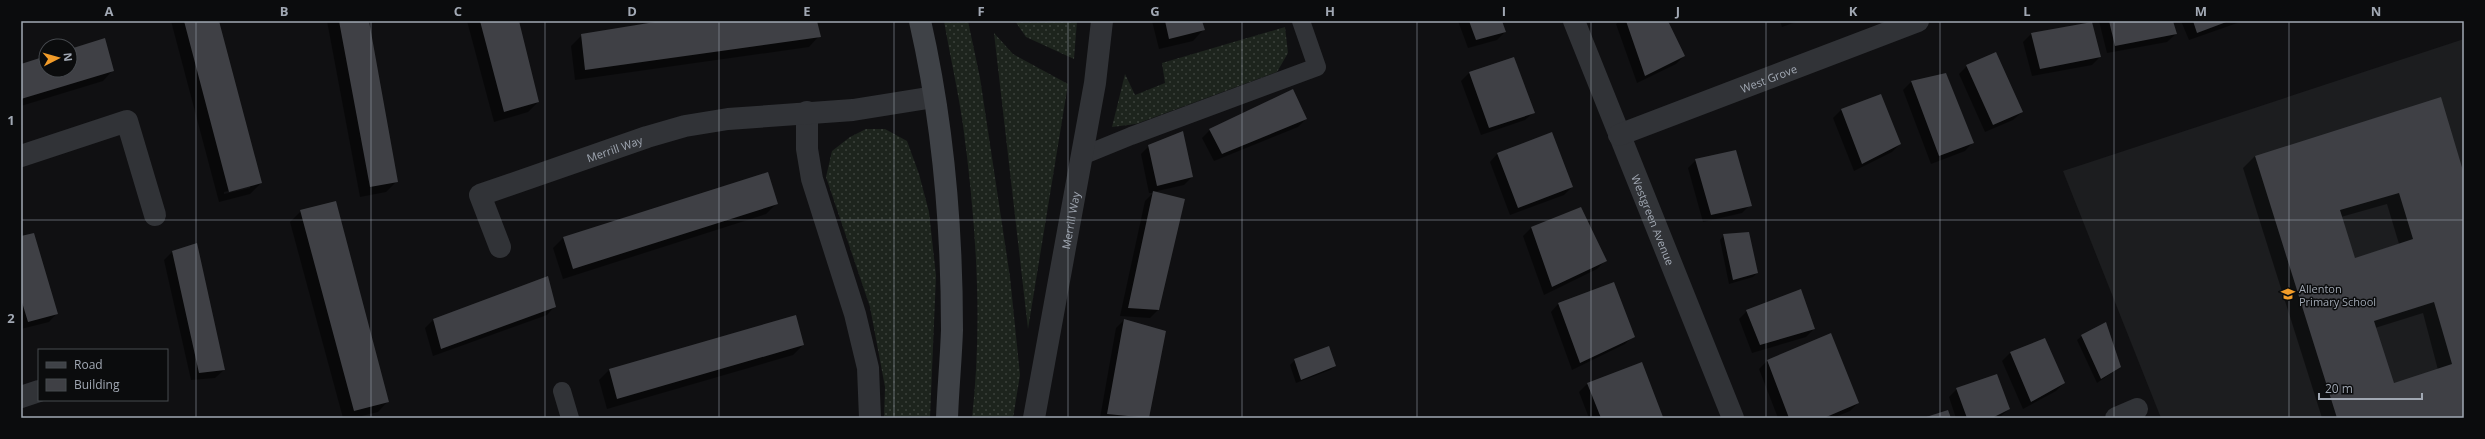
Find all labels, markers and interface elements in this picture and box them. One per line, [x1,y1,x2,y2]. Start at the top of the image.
text: A [105,2,114,20]
text: B [280,2,289,20]
text: C [454,2,462,20]
text: D [627,2,637,20]
text: E [803,2,811,20]
text: F [977,2,985,20]
text: G [1150,2,1160,20]
text: H [1325,2,1335,20]
text: I [1502,2,1506,20]
text: J [1675,2,1680,20]
text: K [1849,2,1858,20]
text: L [2023,2,2031,20]
text: M [2195,2,2207,20]
text: N [2371,2,2381,20]
north arrow [38,38,78,78]
text: N [61,52,76,62]
street label: West Grove [1738,60,1799,96]
text: 1 [7,111,15,129]
street label: Merrill Way [585,132,645,165]
street label: Westgreen Avenue [1629,172,1678,267]
street label: Merrill Way [1057,190,1083,250]
place label: Allenton Primary School [2299,281,2376,309]
school or university icon: Allenton Primary School [2280,286,2296,302]
text: 2 [7,309,15,327]
legend [38,349,168,401]
text: Road [74,356,103,373]
scale bar [2319,375,2422,401]
text: Building [74,376,120,393]
text: 20 m [2325,380,2353,397]

